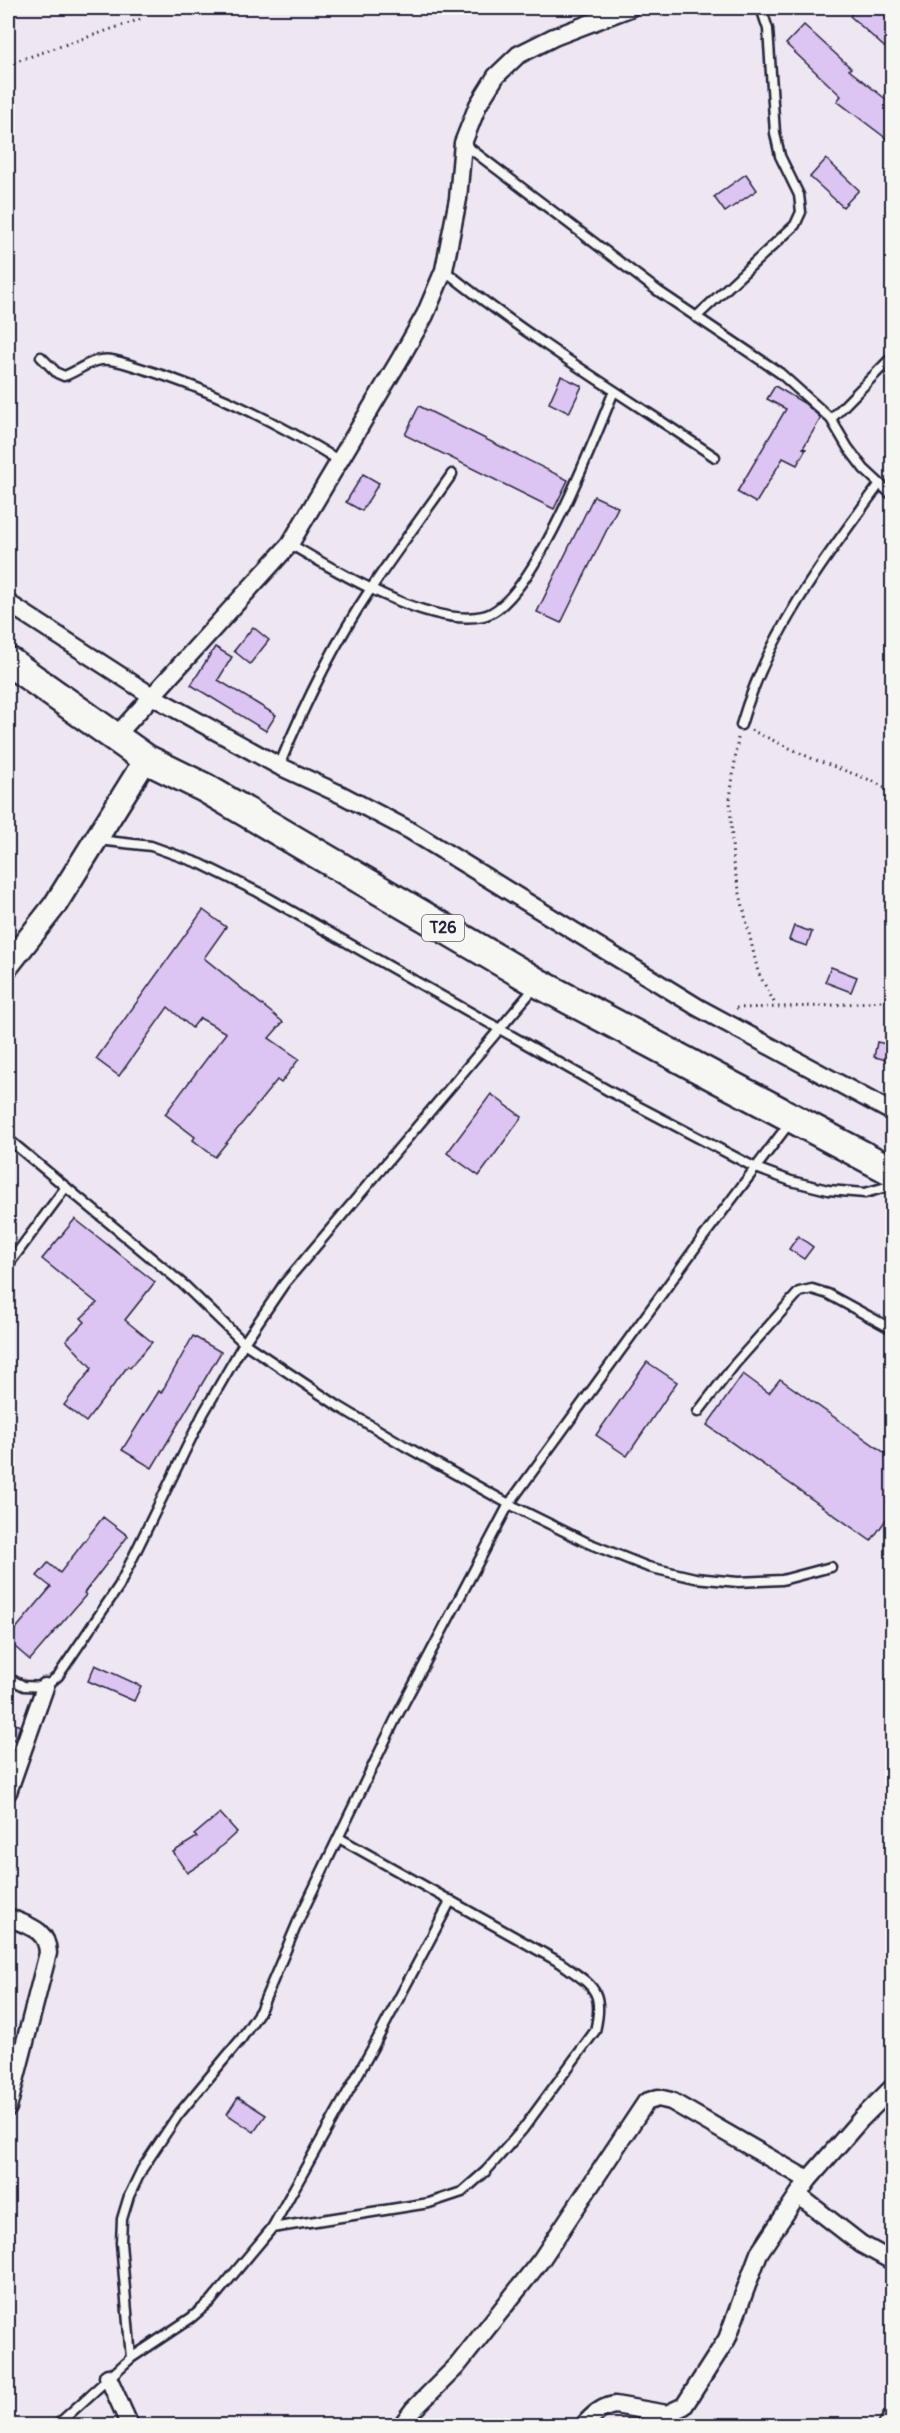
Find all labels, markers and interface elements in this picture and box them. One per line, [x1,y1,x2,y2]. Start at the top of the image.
road number: T26 [422,915,464,941]

